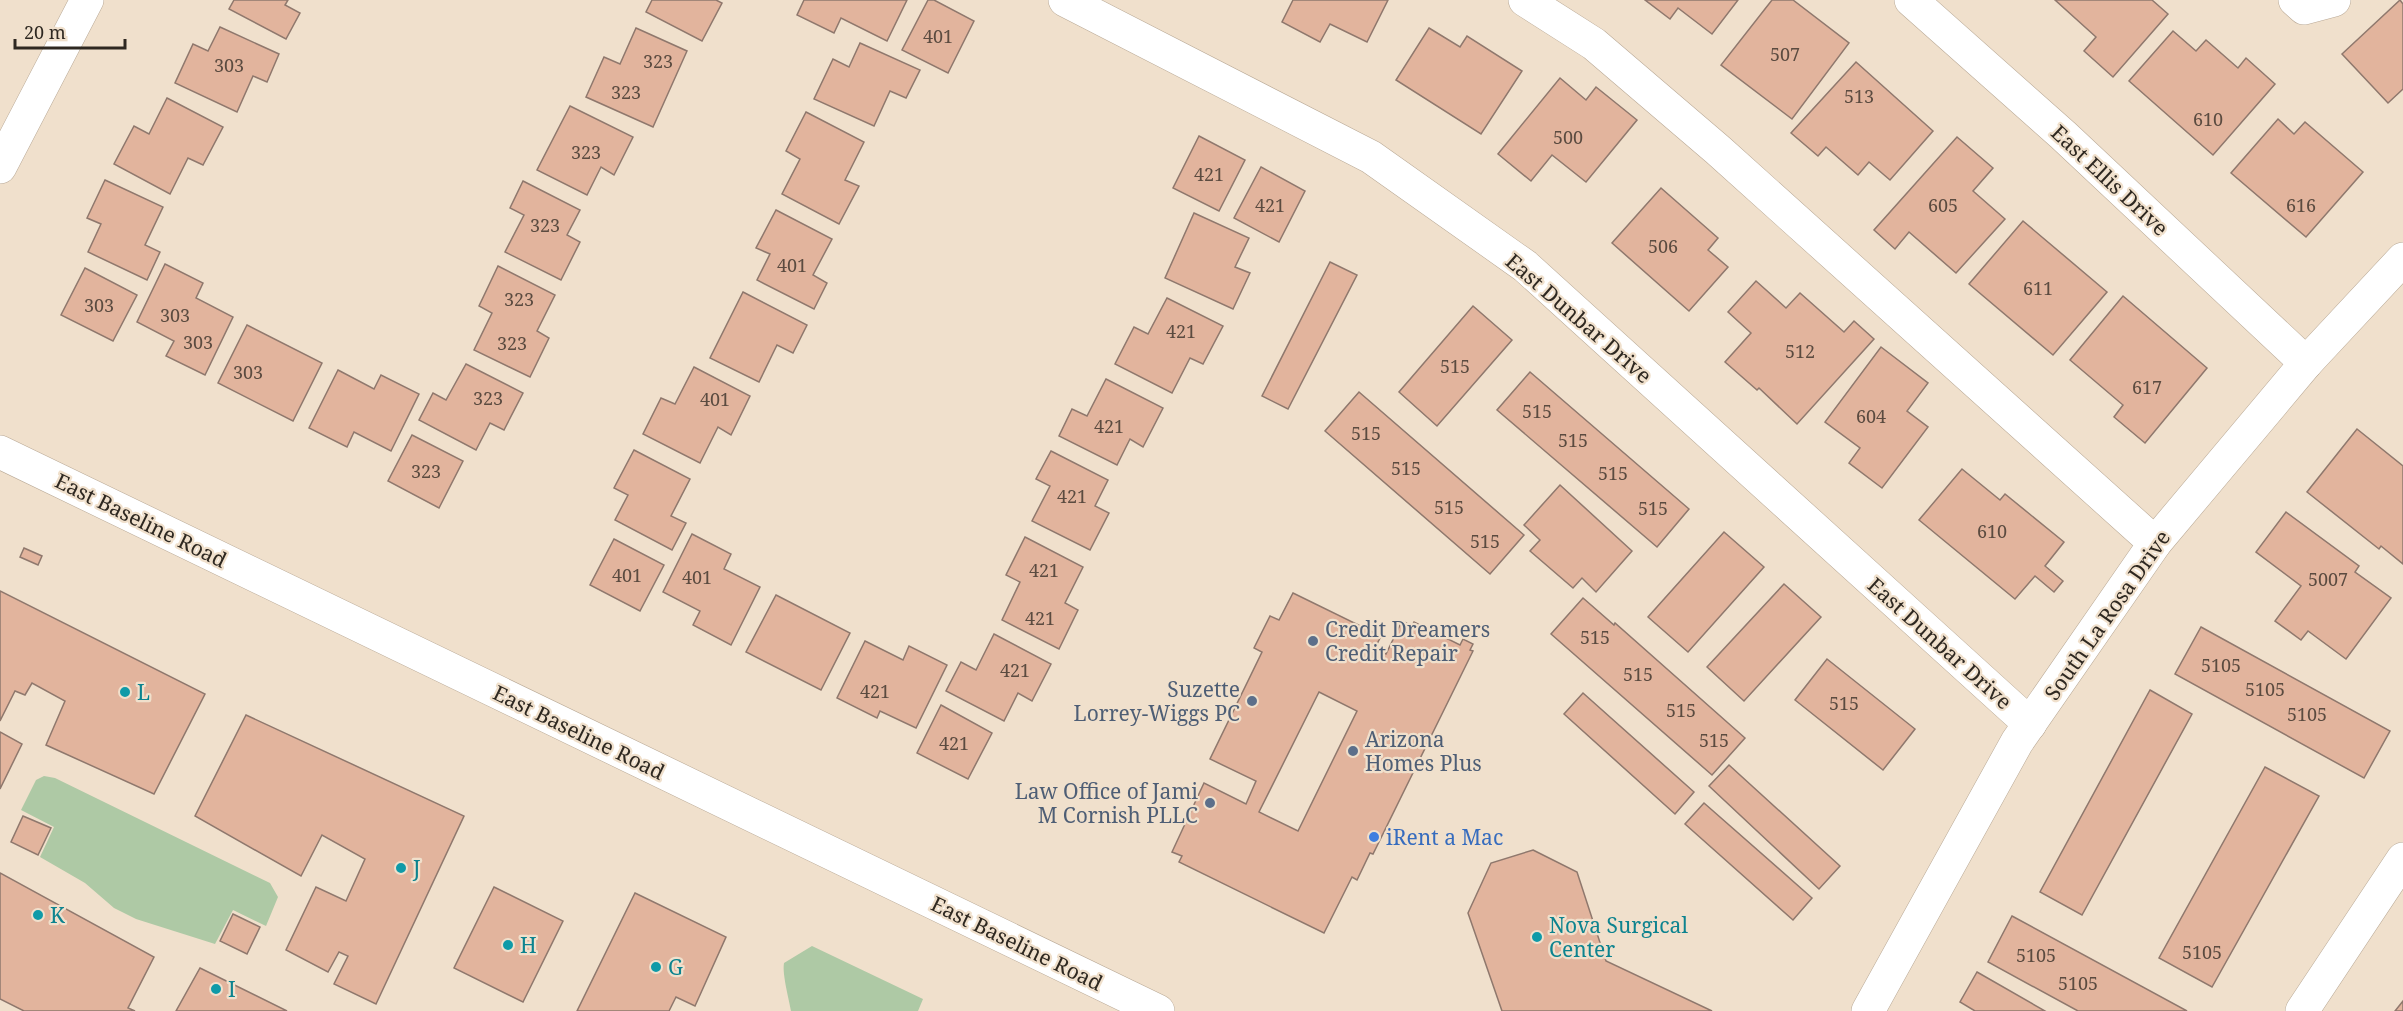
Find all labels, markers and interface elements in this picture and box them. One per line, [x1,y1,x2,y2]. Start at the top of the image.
scale bar [15,12,124,50]
text: 20 m [24,20,66,44]
house number: 401 [923,24,953,48]
house number: 507 [1770,42,1800,66]
house number: 323 [643,49,673,73]
house number: 303 [214,53,244,77]
house number: 323 [611,80,641,104]
house number: 513 [1844,84,1874,108]
house number: 610 [2193,107,2223,131]
street label: East Ellis Drive [2046,119,2174,241]
house number: 500 [1553,125,1583,149]
house number: 323 [571,140,601,164]
house number: 421 [1194,162,1224,186]
house number: 421 [1255,193,1285,217]
house number: 605 [1928,193,1958,217]
house number: 616 [2286,193,2316,217]
house number: 323 [530,213,560,237]
house number: 506 [1648,234,1678,258]
street label: East Dunbar Drive [1500,247,1658,389]
house number: 401 [777,253,807,277]
house number: 611 [2023,276,2053,300]
house number: 323 [504,287,534,311]
house number: 303 [84,293,114,317]
house number: 303 [160,303,190,327]
house number: 421 [1166,319,1196,343]
house number: 303 [183,330,213,354]
house number: 323 [497,331,527,355]
house number: 512 [1785,339,1815,363]
house number: 515 [1440,354,1470,378]
house number: 303 [233,360,263,384]
house number: 617 [2132,375,2162,399]
house number: 323 [473,386,503,410]
house number: 401 [700,387,730,411]
house number: 515 [1522,399,1552,423]
house number: 604 [1856,404,1886,428]
house number: 421 [1094,414,1124,438]
house number: 515 [1351,421,1381,445]
house number: 515 [1558,428,1588,452]
house number: 515 [1391,456,1421,480]
house number: 323 [411,459,441,483]
house number: 515 [1598,461,1628,485]
street label: East Baseline Road [51,466,232,574]
house number: 421 [1057,484,1087,508]
house number: 515 [1434,495,1464,519]
house number: 515 [1638,496,1668,520]
house number: 610 [1977,519,2007,543]
street label: South La Rosa Drive [2038,524,2176,706]
house number: 515 [1470,529,1500,553]
house number: 421 [1029,558,1059,582]
house number: 401 [612,563,642,587]
house number: 401 [682,565,712,589]
house number: 5007 [2308,567,2348,591]
street label: East Dunbar Drive [1862,571,2018,715]
house number: 421 [1025,606,1055,630]
place label: Credit Dreamers Credit Repair [1325,615,1490,667]
house number: 515 [1580,625,1610,649]
marker: Credit Dreamers Credit Repair [1306,634,1320,648]
house number: 5105 [2201,653,2241,677]
house number: 421 [1000,658,1030,682]
house number: 515 [1623,662,1653,686]
place label: Suzette Lorrey-Wiggs PC [1074,675,1240,727]
house number: 5105 [2245,677,2285,701]
place label: L [137,678,150,706]
street label: East Baseline Road [489,678,670,786]
house number: 421 [860,679,890,703]
marker: L [118,685,132,699]
house number: 515 [1829,691,1859,715]
marker: Suzette Lorrey-Wiggs PC [1245,694,1259,708]
house number: 515 [1666,698,1696,722]
house number: 5105 [2287,702,2327,726]
place label: Arizona Homes Plus [1365,725,1482,777]
house number: 515 [1699,728,1729,752]
house number: 421 [939,731,969,755]
marker: Arizona Homes Plus [1346,744,1360,758]
place label: Law Office of Jami M Cornish PLLC [1015,777,1198,829]
marker: Law Office of Jami M Cornish PLLC [1203,796,1217,810]
place label: iRent a Mac [1386,823,1503,851]
marker: iRent a Mac [1367,830,1381,844]
place label: J [412,854,421,882]
marker: J [394,861,408,875]
street label: East Baseline Road [927,889,1108,997]
place label: K [50,901,65,929]
marker: K [31,908,45,922]
place label: Nova Surgical Center [1549,911,1688,963]
marker: Nova Surgical Center [1530,930,1544,944]
place label: H [520,931,537,959]
marker: H [501,938,515,952]
house number: 5105 [2182,940,2222,964]
house number: 5105 [2016,943,2056,967]
place label: G [668,953,683,981]
marker: G [649,960,663,974]
house number: 5105 [2058,971,2098,995]
place label: I [228,975,236,1003]
marker: I [209,982,223,996]

